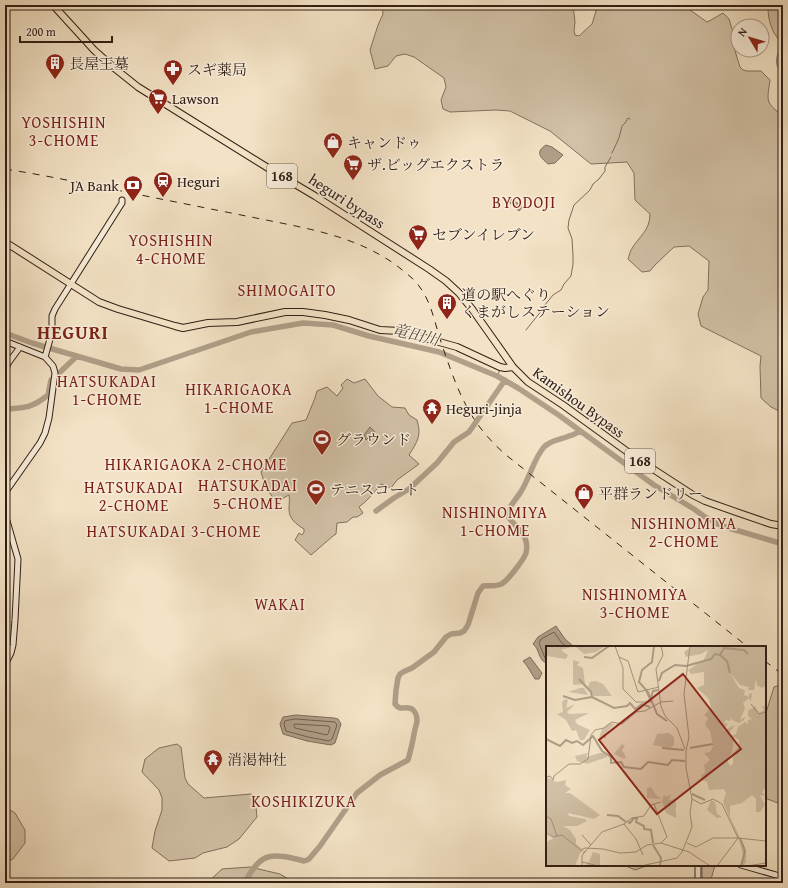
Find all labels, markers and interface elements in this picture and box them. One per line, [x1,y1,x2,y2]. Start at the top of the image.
scale bar [20,18,112,44]
north arrow [730,18,770,58]
text: 200 m [26,23,56,40]
text: N [734,24,751,40]
building icon: 長屋王墓 [44,52,66,80]
place label: 長屋王墓 [69,53,129,74]
pharmacy icon: スギ薬局 [162,58,184,86]
place label: スギ薬局 [187,59,247,80]
supermarket icon: Lawson [147,87,169,115]
place label: Lawson [172,88,219,109]
district label: YOSHISHIN 3-CHOME [22,110,106,152]
shop icon: キャンドゥ [322,131,344,159]
place label: キャンドゥ [347,132,422,153]
supermarket icon: ザ.ビッグエクストラ [342,153,364,181]
place label: ザ.ビッグエクストラ [367,154,505,175]
road number: 168 [267,164,297,188]
street label: heguri bypass [305,168,389,234]
station icon: Heguri [152,170,174,198]
place label: Heguri [177,171,220,192]
bank icon: JA Bank [122,174,144,202]
place label: JA Bank [68,175,119,196]
district label: BYODOJI [492,190,556,214]
supermarket icon: セブンイレブン [407,223,429,251]
place label: セブンイレブン [432,224,535,245]
district label: YOSHISHIN 4-CHOME [129,228,213,270]
district label: SHIMOGAITO [238,278,336,302]
place label: 道の駅へぐり くまがしステーション [461,284,610,322]
building icon: 道の駅へぐり くまがしステーション [436,292,458,320]
water label: 竜田川 [390,317,444,352]
district label: HEGURI [37,318,109,346]
street label: Kamishou Bypass [529,361,629,443]
district label: HATSUKADAI 1-CHOME [57,369,157,411]
district label: HIKARIGAOKA 1-CHOME [185,377,293,419]
temple icon: Heguri-jinja [421,397,443,425]
place label: Heguri-jinja [446,398,522,419]
sports icon: グラウンド [311,428,333,456]
place label: グラウンド [336,429,411,450]
road number: 168 [625,449,655,473]
district label: HIKARIGAOKA 2-CHOME [105,452,287,476]
district label: HATSUKADAI 5-CHOME [198,473,298,515]
district label: HATSUKADAI 2-CHOME [84,475,184,517]
sports icon: テニスコート [305,478,327,506]
place label: テニスコート [330,479,419,500]
shop icon: 平群ランドリー [573,482,595,510]
place label: 平群ランドリー [598,483,703,504]
district label: NISHINOMIYA 1-CHOME [442,500,548,542]
district label: NISHINOMIYA 2-CHOME [631,511,737,553]
district label: HATSUKADAI 3-CHOME [87,519,261,543]
district label: NISHINOMIYA 3-CHOME [582,582,688,624]
district label: WAKAI [254,592,306,616]
inset map [546,646,766,866]
temple icon: 消渇神社 [202,748,224,776]
place label: 消渇神社 [227,749,287,770]
district label: KOSHIKIZUKA [251,789,357,813]

